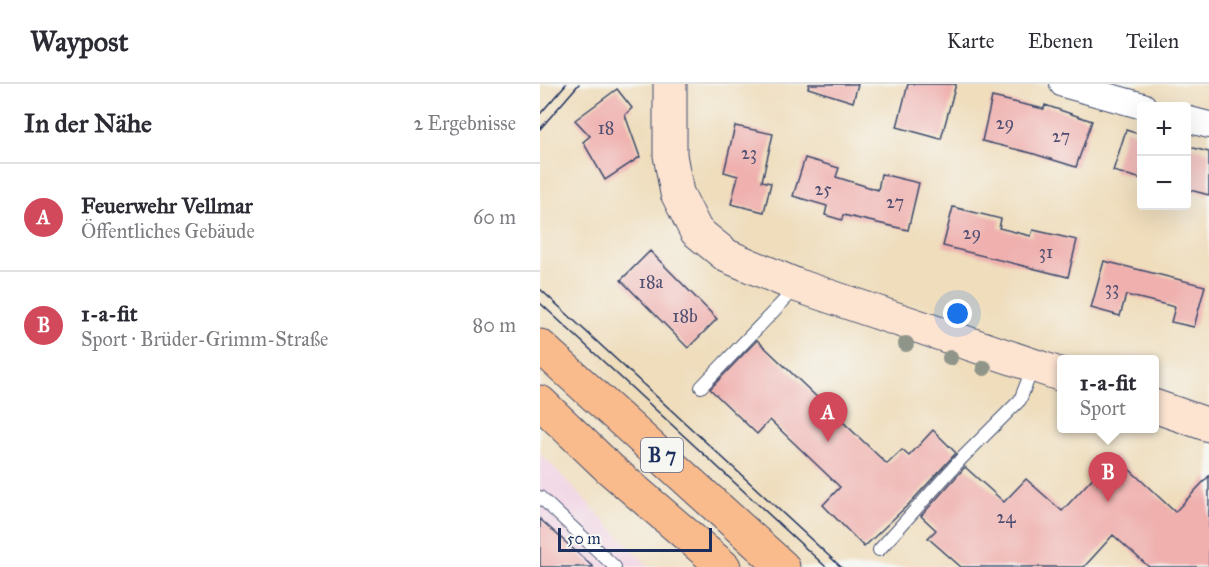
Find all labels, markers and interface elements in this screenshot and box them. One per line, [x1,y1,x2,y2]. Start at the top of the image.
text: Waypost [30,24,128,59]
text: Karte [947,28,995,54]
text: Ebenen [1028,28,1093,54]
text: Teilen [1126,28,1179,54]
map controls [1137,102,1191,210]
button: + [1137,102,1191,156]
text: In der Nähe [24,107,152,139]
text: 2 Ergebnisse [413,111,516,135]
house number: 29 [996,112,1014,134]
house number: 18 [598,117,614,139]
house number: 27 [1052,125,1070,147]
house number: 23 [741,142,757,164]
button: − [1137,156,1191,210]
house number: 25 [814,178,832,200]
house number: 27 [886,191,904,213]
text: Feuerwehr Vellmar [81,192,253,219]
text: A [37,205,50,229]
text: 60 m [473,205,516,229]
text: Öffentliches Gebäude [81,219,255,243]
house number: 29 [963,222,981,244]
house number: 31 [1039,241,1053,263]
house number: 18a [639,271,664,293]
house number: 33 [1105,277,1119,299]
your location [943,299,972,328]
text: 1-a-fit [81,300,138,327]
house number: 18b [672,305,698,327]
text: B [37,313,50,337]
text: 80 m [473,313,516,337]
text: Sport · Brüder-Grimm-Straße [81,327,328,351]
popup [1057,355,1159,433]
text: 1-a-fit [1080,369,1136,396]
pin: A [808,392,848,442]
text: Sport [1080,396,1126,420]
road number: B 7 [641,438,683,472]
pin: B [1088,452,1128,502]
house number: 24 [997,506,1016,528]
scale bar [558,525,712,552]
text: 50 m [567,529,601,548]

